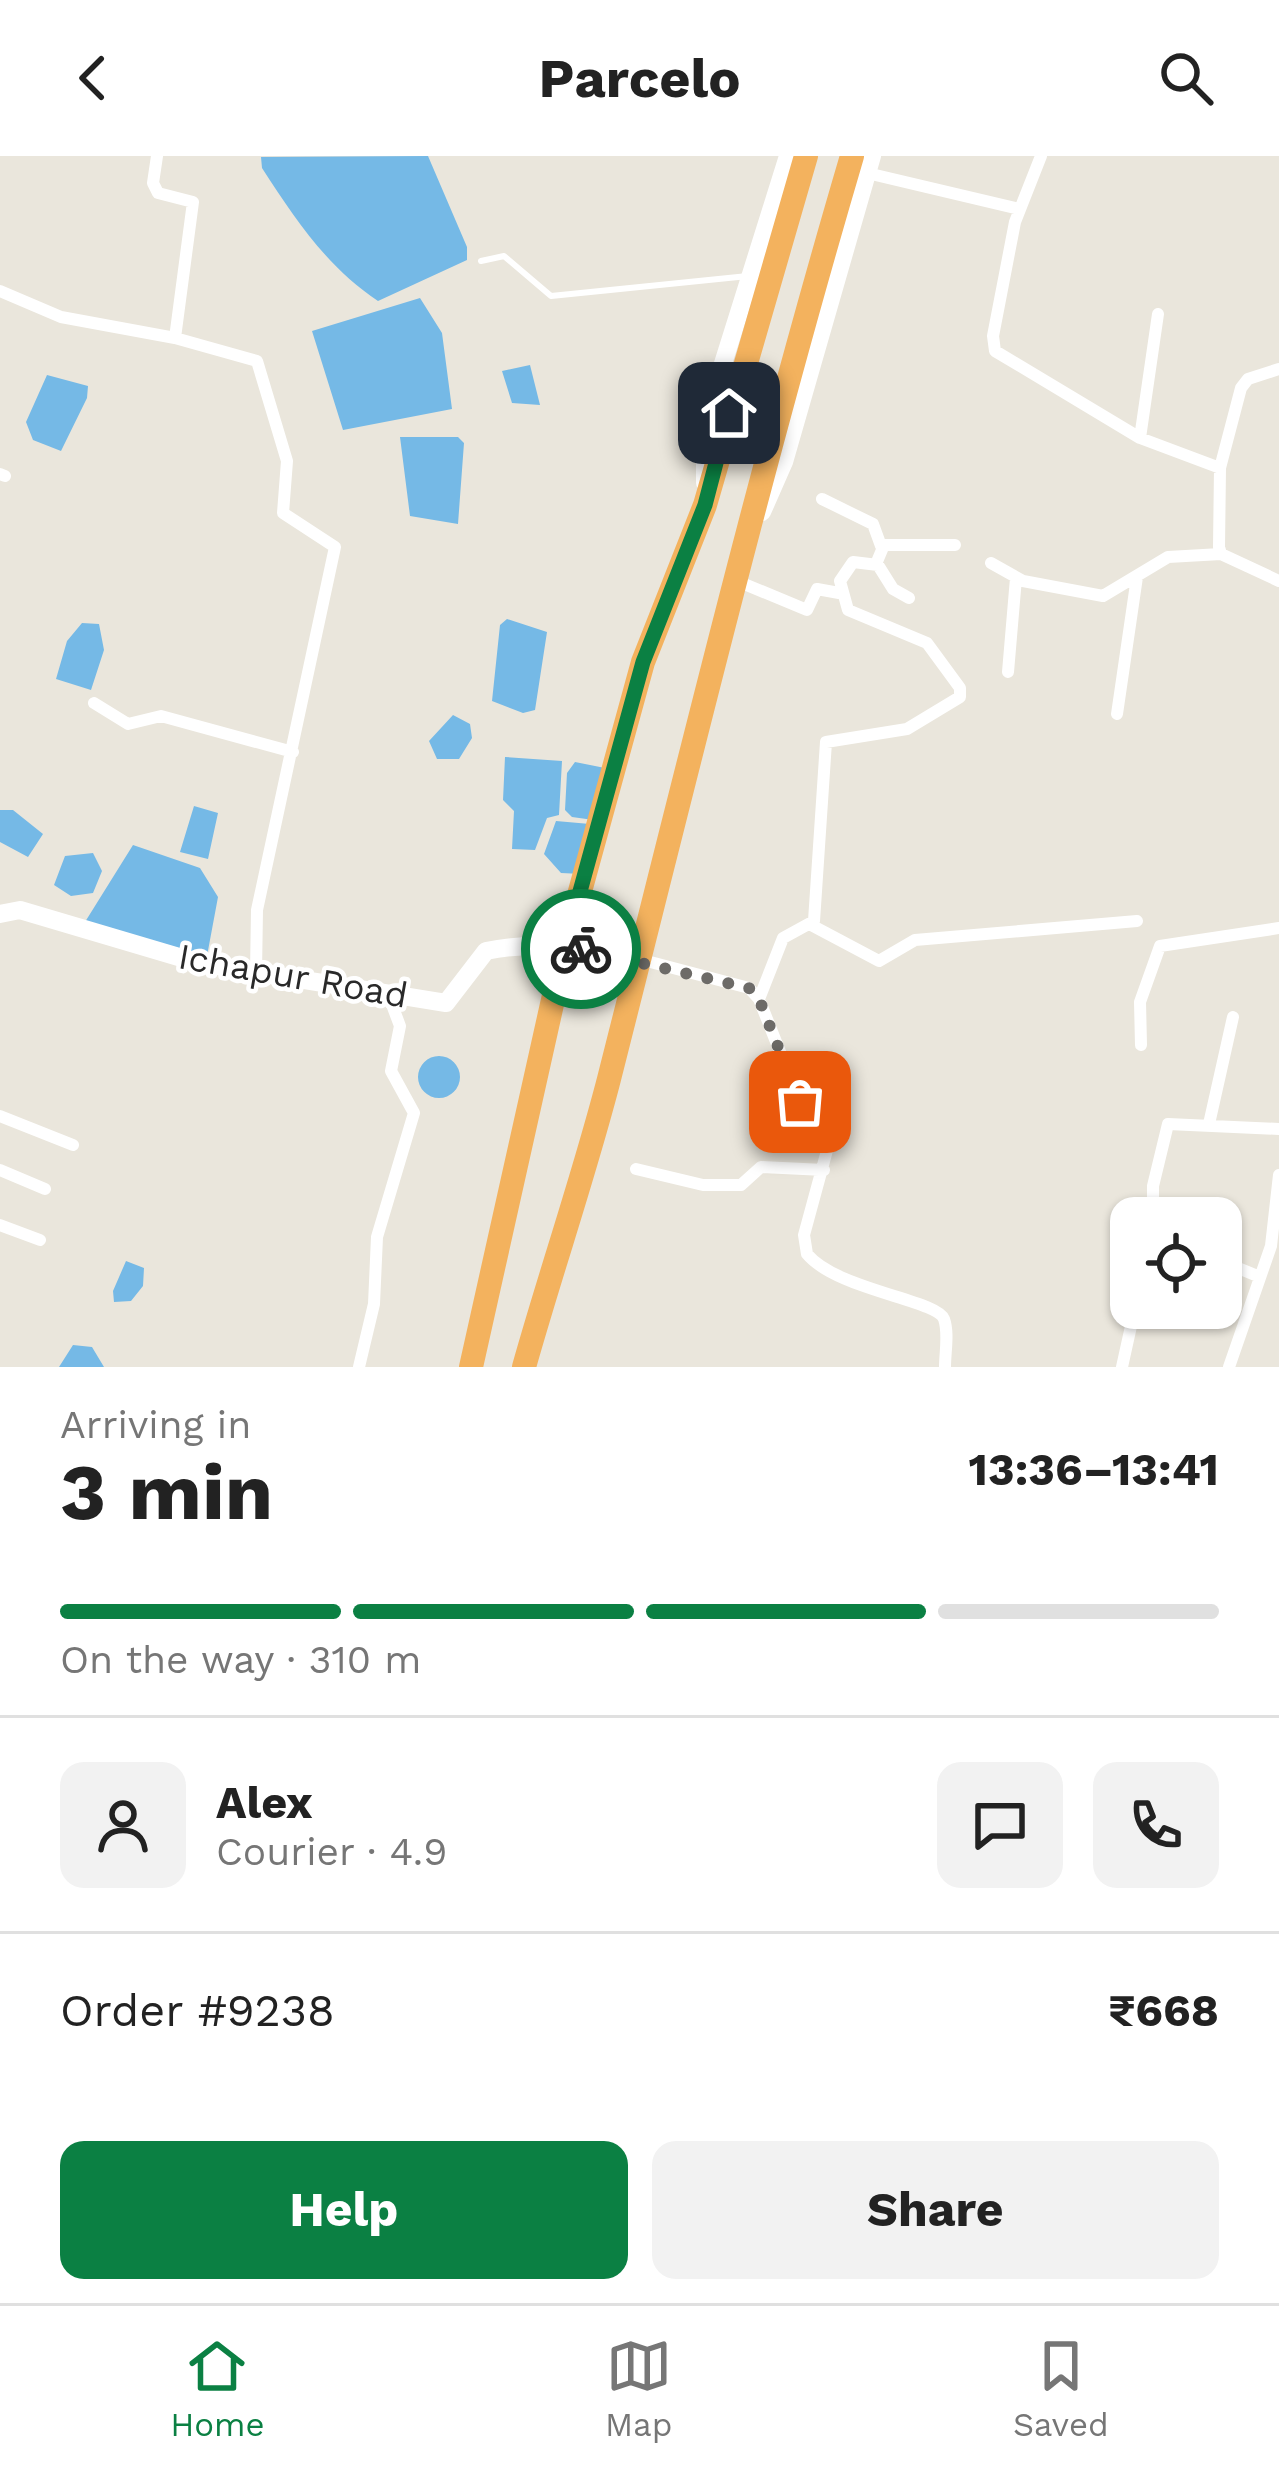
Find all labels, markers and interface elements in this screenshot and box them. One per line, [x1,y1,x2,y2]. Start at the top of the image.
icon: back [60,45,126,111]
icon: search [1153,45,1219,111]
text: Parcelo [538,47,741,110]
pin [678,362,780,464]
icon: home [696,380,762,446]
courier [521,889,641,1009]
icon: bike [548,916,614,982]
street label: Ichapur Road [175,935,411,1017]
pin [749,1051,851,1153]
icon: bag [767,1069,833,1135]
map controls [1110,1197,1242,1329]
button: locate [1110,1197,1242,1329]
text: Arriving in [60,1402,251,1447]
text: 13:36–13:41 [969,1443,1219,1496]
text: 3 min [60,1446,273,1538]
text: On the way · 310 m [60,1637,421,1682]
button: person [60,1762,186,1888]
button: chat [937,1762,1063,1888]
button: phone [1093,1762,1219,1888]
text: Alex [216,1776,313,1829]
text: Courier · 4.9 [216,1829,447,1874]
text: Order #9238 [60,1984,335,2037]
text: ₹668 [1108,1984,1219,2037]
button: Help [60,2141,628,2279]
button: Share [652,2141,1219,2279]
tab: Home [170,2333,265,2444]
tab: Map [605,2333,672,2444]
tab: Saved [1013,2333,1109,2444]

